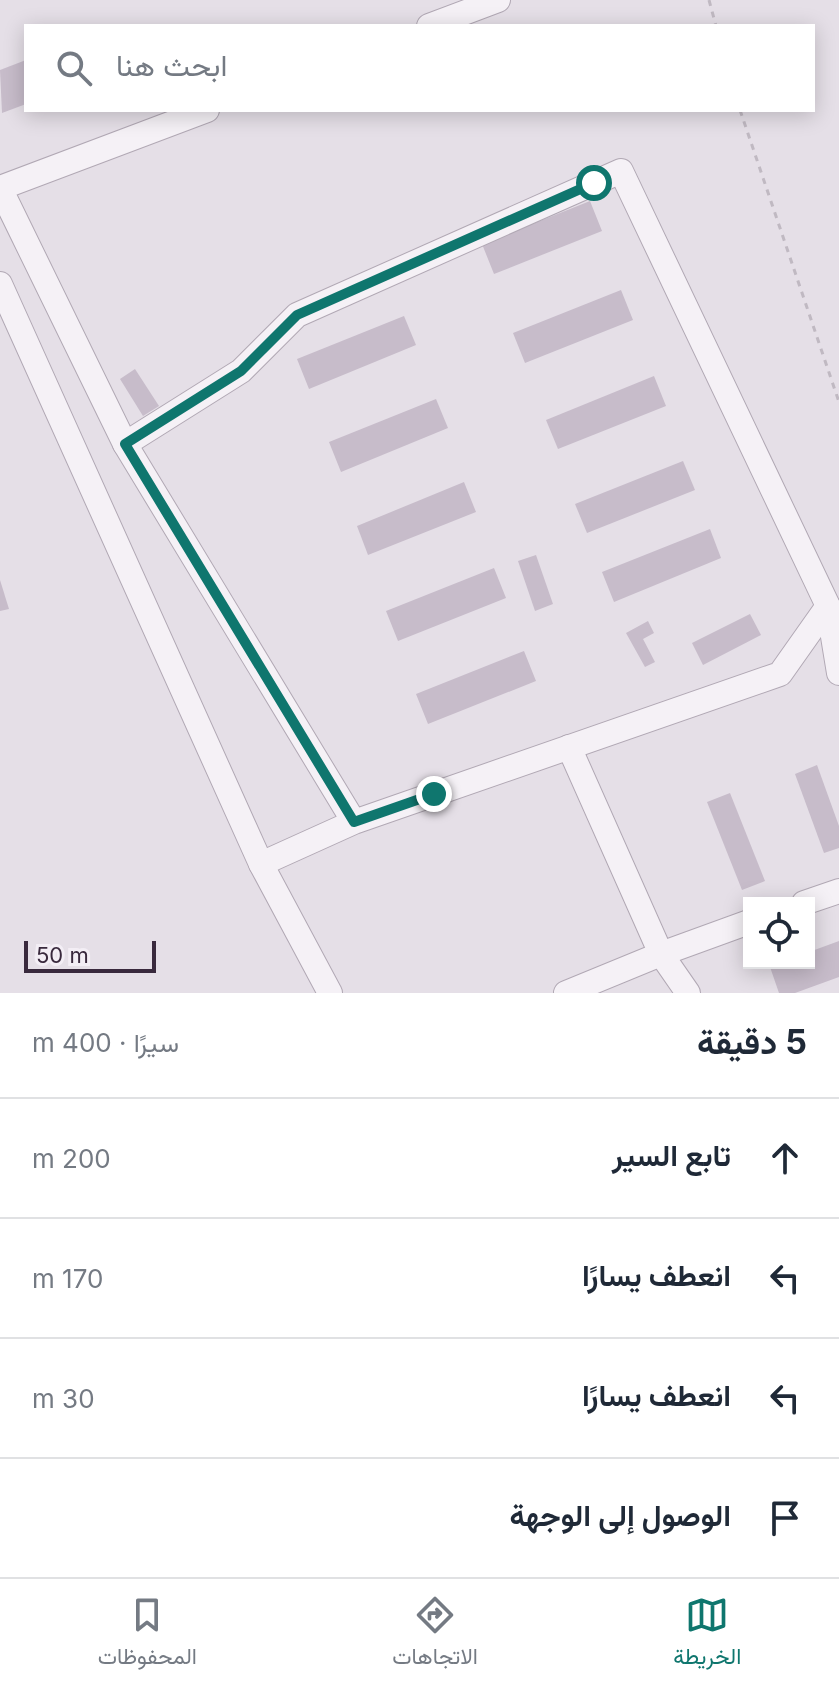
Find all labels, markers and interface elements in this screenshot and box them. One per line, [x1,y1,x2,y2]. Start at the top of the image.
search box [24,24,815,112]
icon: search [52,46,96,90]
text: ابحث هنا [116,47,227,83]
route start [576,165,612,201]
route end [416,776,452,812]
map controls [743,897,815,969]
button: locate [743,897,815,969]
scale bar [24,937,156,973]
text: 50 m [36,942,89,968]
text: 5 دقيقة [697,1021,807,1062]
text: سيرًا · 400 m [32,1027,179,1058]
icon: ahead [763,1136,807,1180]
text: تابع السير [612,1137,731,1173]
text: 200 m [32,1143,111,1174]
icon: left [763,1256,807,1300]
text: انعطف يسارًا [582,1257,731,1293]
text: 170 m [32,1263,103,1294]
icon: left [763,1376,807,1420]
text: انعطف يسارًا [582,1377,731,1413]
text: 30 m [32,1383,95,1414]
icon: arrive [763,1496,807,1540]
text: الوصول إلى الوجهة [509,1497,731,1533]
tab: المحفوظات [98,1593,197,1676]
tab: الاتجاهات [392,1593,478,1676]
tab: الخريطة [673,1593,741,1676]

